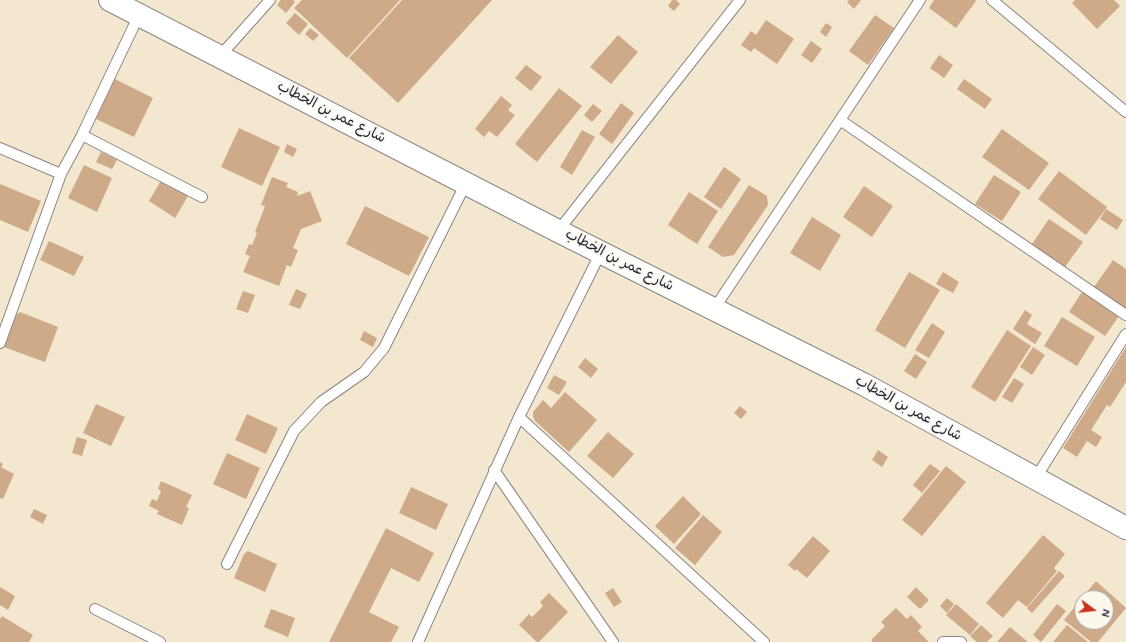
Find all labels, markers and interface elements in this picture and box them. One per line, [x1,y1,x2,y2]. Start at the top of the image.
street label: شارع عمر بن الخطاب [274,78,388,148]
street label: شارع عمر بن الخطاب [562,226,676,296]
street label: شارع عمر بن الخطاب [852,373,964,445]
north arrow [1074,590,1114,630]
text: N [1097,607,1112,618]

